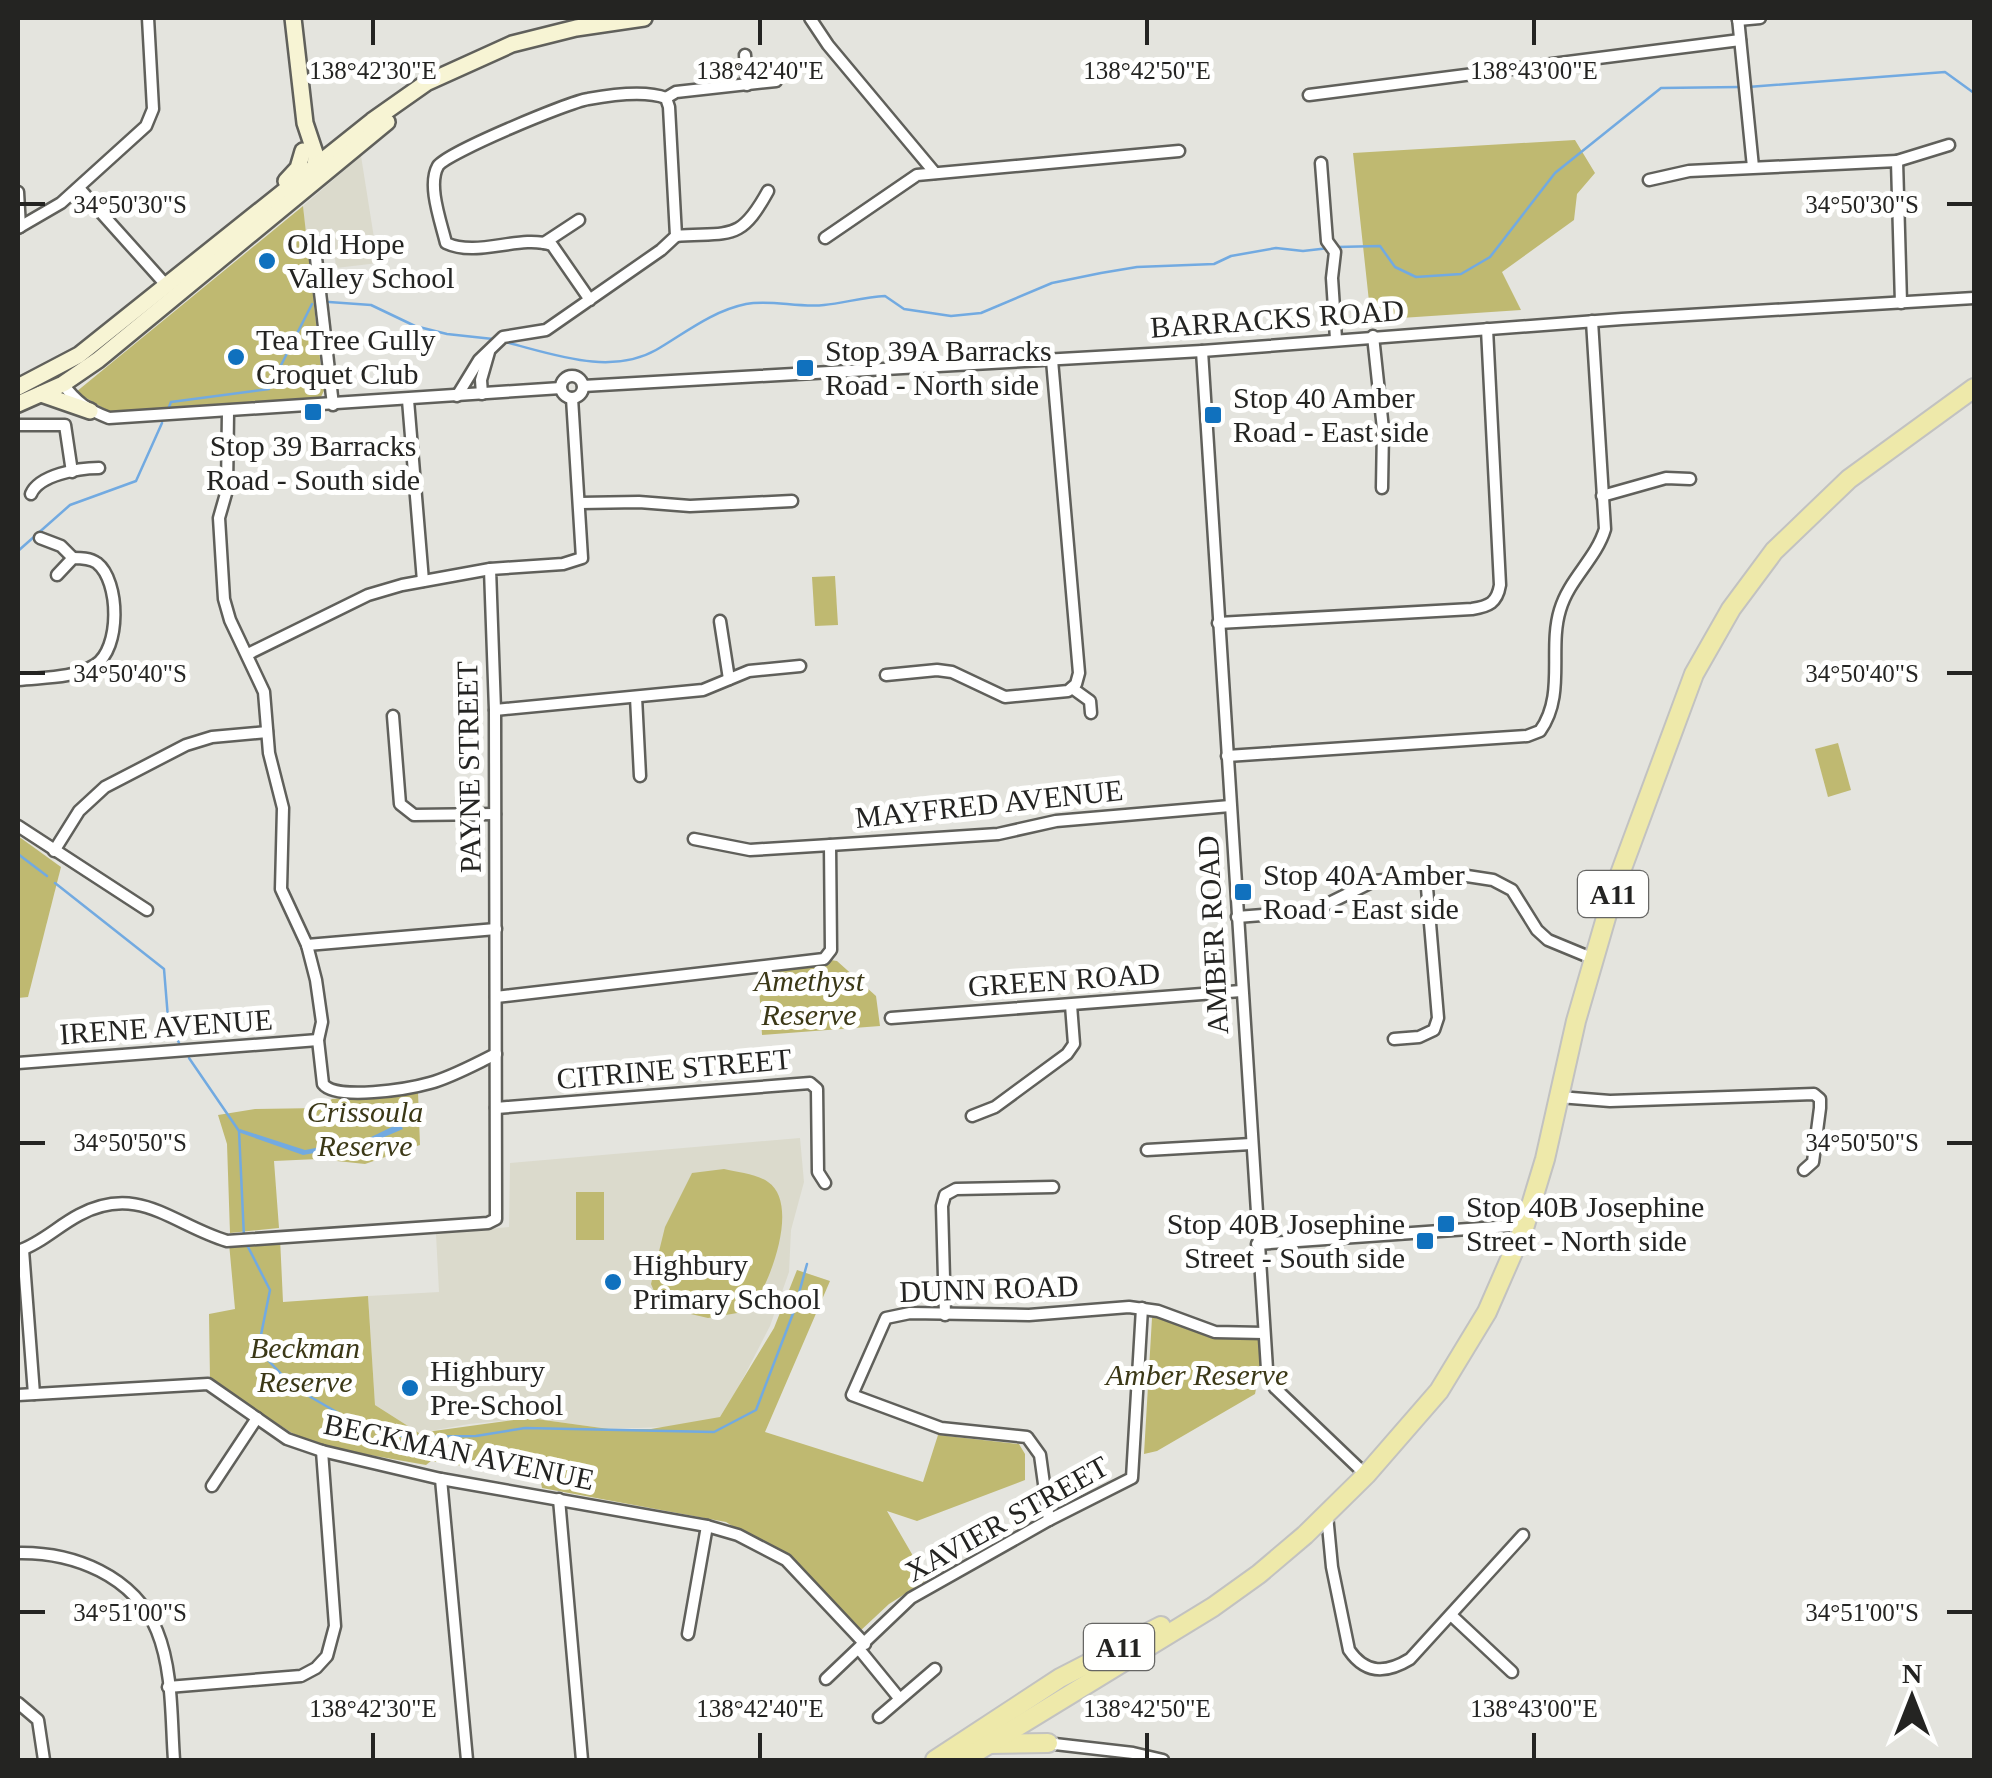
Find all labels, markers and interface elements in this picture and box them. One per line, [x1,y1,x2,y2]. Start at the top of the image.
text: 138°42'30"E [309,57,437,84]
text: 138°42'40"E [696,57,824,84]
text: 138°42'50"E [1083,57,1211,84]
text: 138°43'00"E [1470,57,1598,84]
text: 34°50'30"S [73,191,187,218]
text: 34°50'30"S [1805,191,1919,218]
place label: Old Hope Valley School [287,227,454,294]
marker: Old Hope Valley School [256,250,278,272]
street label: BARRACKS ROAD [1149,293,1405,344]
place label: Tea Tree Gully Croquet Club [256,323,436,390]
place label: Stop 39A Barracks Road - North side [825,334,1052,401]
marker: Tea Tree Gully Croquet Club [225,346,247,368]
marker: Stop 39A Barracks Road - North side [794,357,816,379]
place label: Stop 40 Amber Road - East side [1233,381,1429,448]
marker: Stop 39 Barracks Road - South side [302,401,324,423]
marker: Stop 40 Amber Road - East side [1202,404,1224,426]
place label: Stop 39 Barracks Road - South side [206,429,420,496]
text: 34°50'40"S [73,660,187,687]
text: 34°50'40"S [1805,660,1919,687]
street label: PAYNE STREET [450,661,487,873]
street label: MAYFRED AVENUE [853,773,1125,834]
street label: AMBER ROAD [1191,835,1234,1035]
place label: Stop 40A Amber Road - East side [1263,858,1465,925]
road number: A11 [1578,871,1648,917]
marker: Stop 40A Amber Road - East side [1232,881,1254,903]
street label: GREEN ROAD [967,956,1161,1003]
park label: Amethyst Reserve [752,964,865,1031]
street label: IRENE AVENUE [58,1003,274,1050]
street label: CITRINE STREET [555,1042,793,1095]
park label: Crissoula Reserve [307,1095,423,1162]
text: 34°50'50"S [73,1129,187,1156]
text: 34°50'50"S [1805,1129,1919,1156]
place label: Stop 40B Josephine Street - North side [1466,1190,1704,1257]
place label: Stop 40B Josephine Street - South side [1167,1207,1405,1274]
marker: Stop 40B Josephine Street - North side [1435,1213,1457,1235]
marker: Stop 40B Josephine Street - South side [1414,1230,1436,1252]
place label: Highbury Primary School [633,1248,821,1315]
street label: DUNN ROAD [899,1269,1079,1308]
marker: Highbury Primary School [602,1271,624,1293]
park label: Beckman Reserve [250,1331,360,1398]
place label: Highbury Pre-School [430,1354,563,1421]
park label: Amber Reserve [1104,1358,1288,1391]
marker: Highbury Pre-School [399,1377,421,1399]
street label: BECKMAN AVENUE [321,1407,597,1496]
street label: XAVIER STREET [900,1449,1114,1588]
text: 34°51'00"S [73,1599,187,1626]
text: 34°51'00"S [1805,1599,1919,1626]
road number: A11 [1084,1624,1154,1670]
north arrow [1862,1648,1962,1748]
text: N [1902,1658,1922,1689]
text: 138°42'30"E [309,1695,437,1722]
text: 138°42'40"E [696,1695,824,1722]
text: 138°42'50"E [1083,1695,1211,1722]
text: 138°43'00"E [1470,1695,1598,1722]

